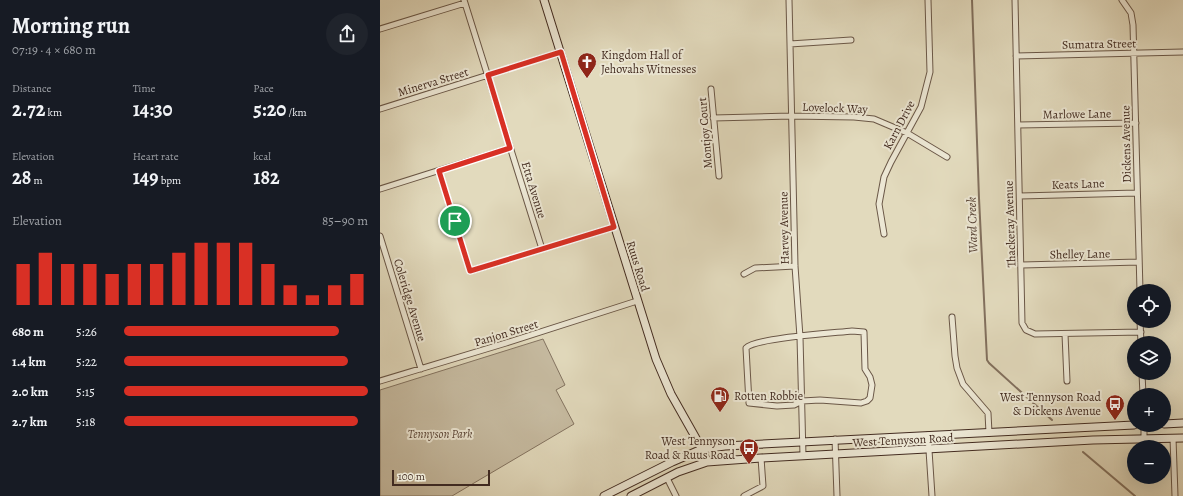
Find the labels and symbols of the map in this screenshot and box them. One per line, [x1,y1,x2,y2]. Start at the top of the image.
street label: Sumatra Street [1062,35,1136,53]
place label: Kingdom Hall of Jehovahs Witnesses [601,47,696,77]
church icon: Kingdom Hall of Jehovahs Witnesses [576,51,598,79]
street label: Minerva Street [396,64,470,100]
street label: Montjoy Court [694,97,716,169]
street label: Karn Drive [879,98,919,152]
street label: Lovelock Way [802,99,869,117]
street label: Marlowe Lane [1043,105,1111,123]
street label: Dickens Avenue [1117,105,1135,183]
street label: Etta Avenue [518,160,550,220]
street label: Keats Lane [1051,175,1105,193]
street label: Thackeray Avenue [1000,180,1020,268]
street label: Harvey Avenue [775,191,793,265]
water label: Ward Creek [963,196,981,253]
pin [438,204,472,238]
street label: Ruus Road [623,239,653,294]
street label: Shelley Lane [1050,245,1110,263]
street label: Coleridge Avenue [390,257,430,343]
street label: Panjon Street [472,316,540,350]
fuel station icon: Rotten Robbie [709,385,731,413]
place label: Rotten Robbie [734,388,803,404]
place label: West Tennyson Road & Dickens Avenue [999,389,1102,419]
bus stop icon: West Tennyson Road & Dickens Avenue [1104,393,1126,421]
park label: Tennyson Park [408,426,473,442]
street label: West Tennyson Road [851,429,954,451]
place label: West Tennyson Road & Ruus Road [645,433,736,463]
bus stop icon: West Tennyson Road & Ruus Road [738,437,760,465]
scale bar [392,468,490,487]

